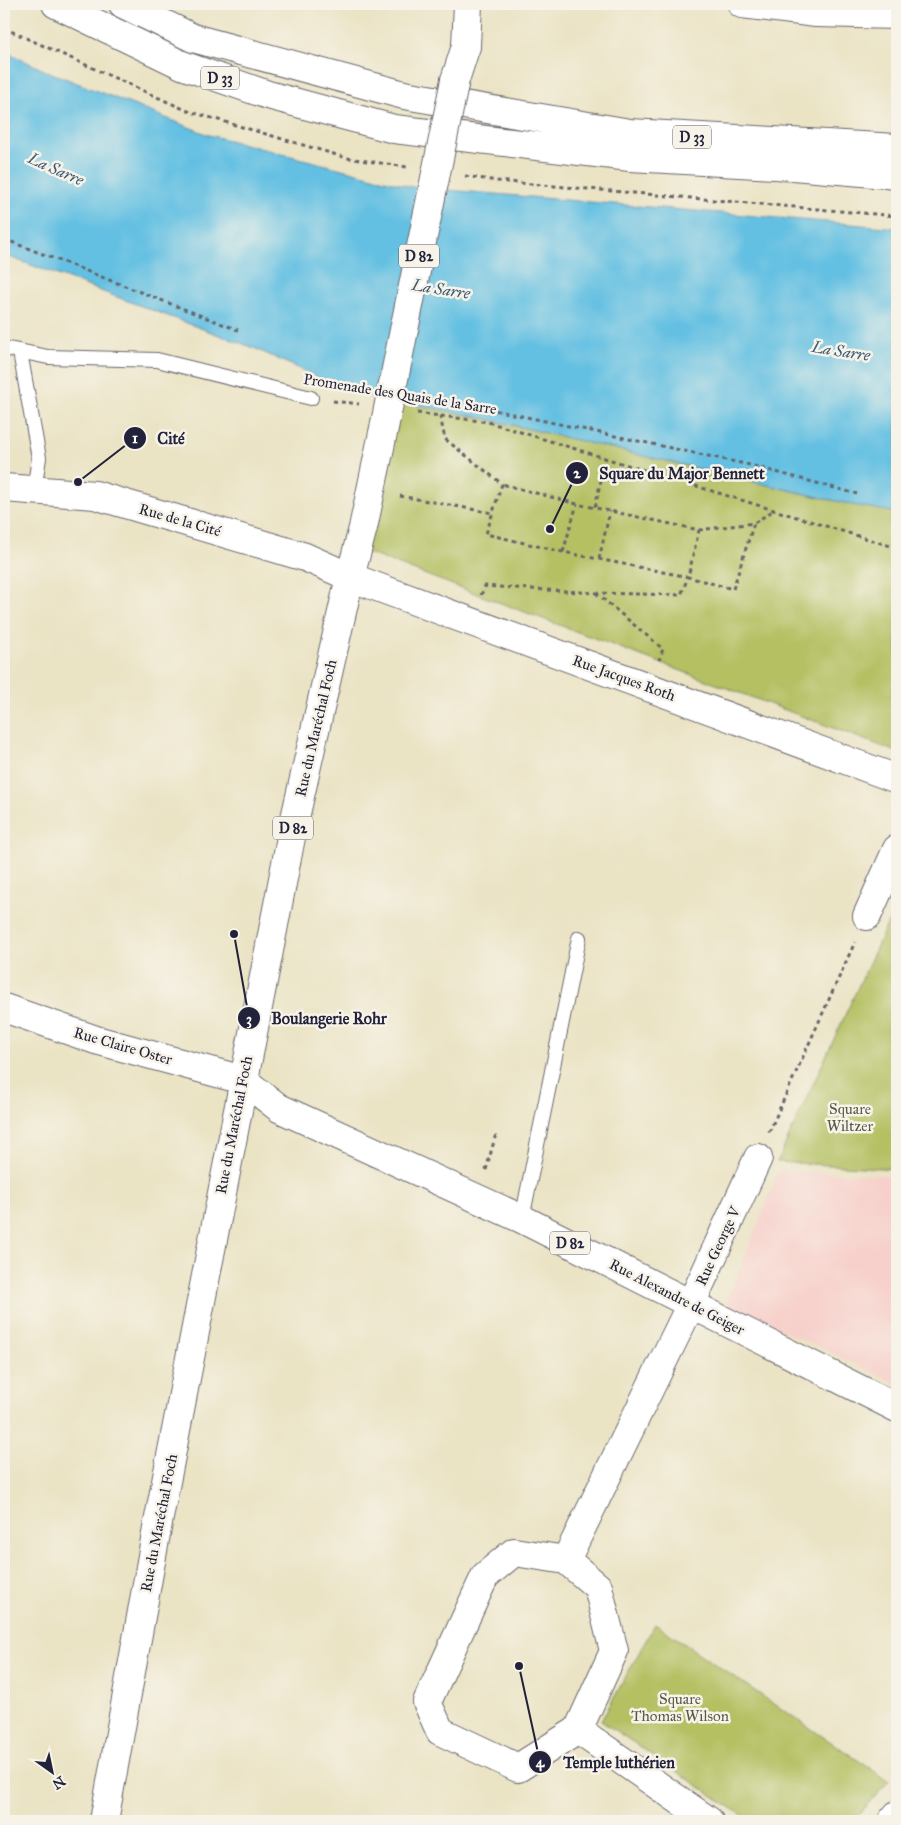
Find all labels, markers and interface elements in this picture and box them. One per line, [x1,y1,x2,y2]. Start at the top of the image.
road number: D 33 [201,66,239,90]
road number: D 33 [673,125,711,148]
water label: La Sarre [24,148,88,190]
road number: D 82 [399,245,439,268]
water label: La Sarre [410,275,472,303]
water label: La Sarre [810,337,872,365]
street label: Promenade des Quais de la Sarre [302,370,498,418]
callout: Cité [122,422,195,453]
text: 1 [132,429,138,447]
text: Cité [157,429,185,448]
callout: Square du Major Bennett [564,458,775,489]
text: 2 [573,464,581,482]
text: Square du Major Bennett [599,464,765,484]
street label: Rue de la Cité [137,500,224,540]
street label: Rue Jacques Roth [570,651,679,706]
street label: Rue du Maréchal Foch [291,657,341,798]
road number: D 82 [273,816,313,840]
callout: Boulangerie Rohr [236,1003,397,1034]
text: Boulangerie Rohr [271,1009,388,1029]
text: 3 [246,1010,252,1029]
street label: Rue Claire Oster [72,1023,175,1069]
street label: Rue du Maréchal Foch [212,1054,256,1196]
park label: Square Wiltzer [827,1100,874,1135]
street label: Rue George V [692,1203,744,1288]
road number: D 82 [550,1232,590,1254]
street label: Rue Alexandre de Geiger [607,1255,748,1339]
street label: Rue du Maréchal Foch [137,1452,181,1594]
park label: Square Thomas Wilson [631,1690,729,1725]
callout: Temple luthérien [528,1746,684,1777]
north arrow [28,1748,78,1798]
text: 4 [536,1753,545,1772]
text: Temple luthérien [562,1753,675,1773]
text: N [49,1772,68,1793]

